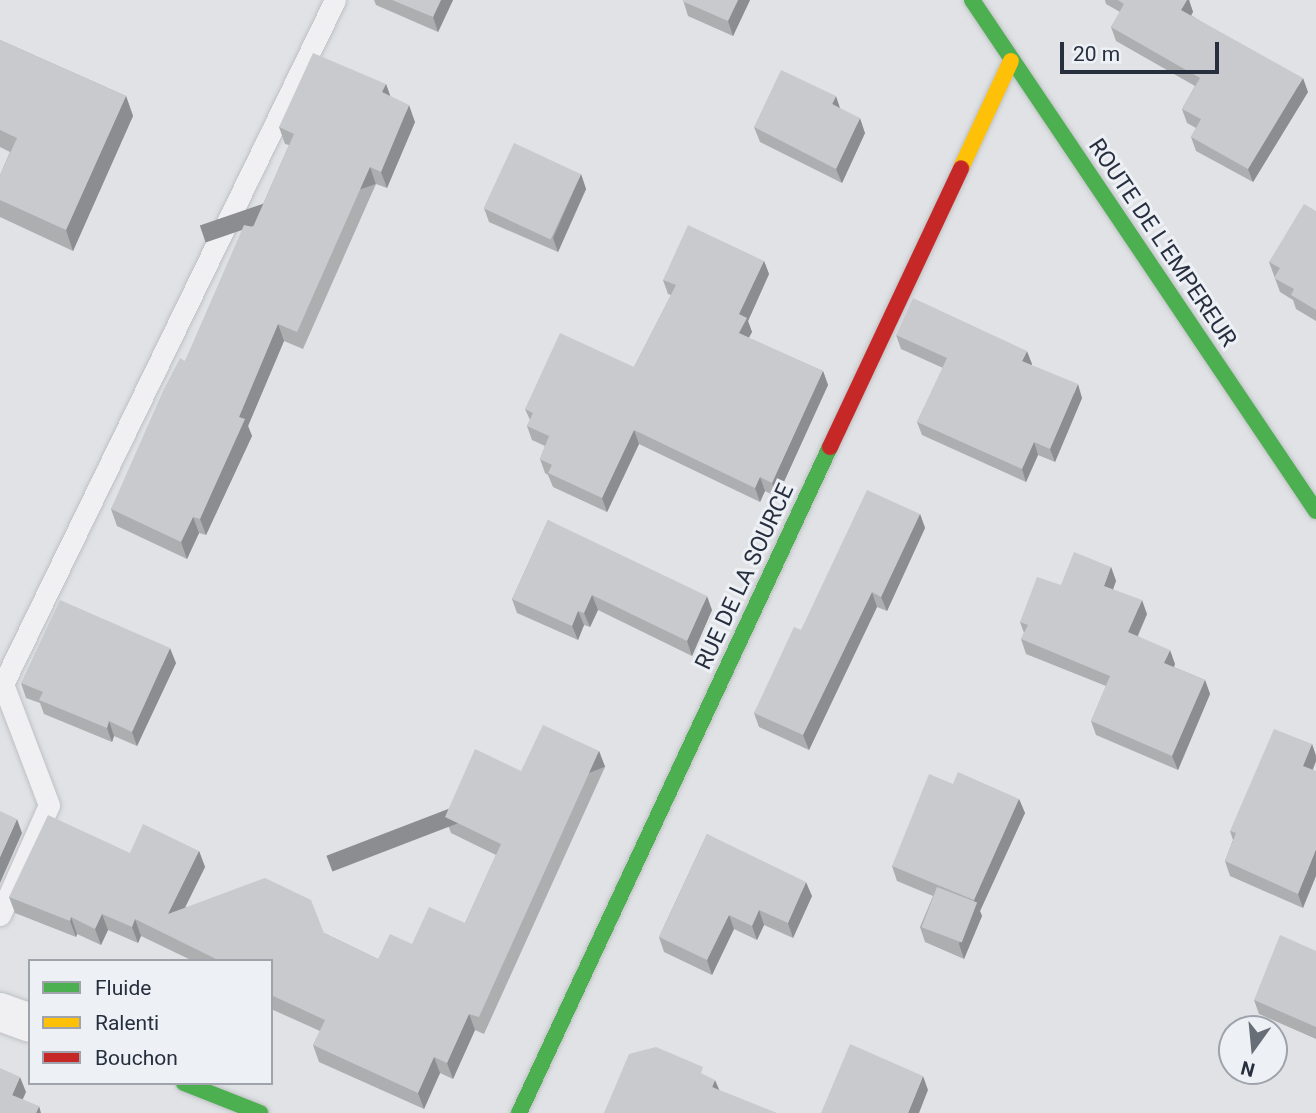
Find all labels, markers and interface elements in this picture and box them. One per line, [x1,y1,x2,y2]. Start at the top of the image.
scale bar [1064,28,1223,72]
text: 20 m [1073,42,1120,66]
street label: ROUTE DE L'EMPEREUR [1082,134,1242,352]
street label: RUE DE LA SOURCE [690,480,800,674]
legend [28,959,273,1085]
text: Fluide [95,976,151,1000]
text: Ralenti [95,1011,159,1035]
north arrow [1218,1015,1288,1085]
text: Bouchon [95,1046,178,1070]
text: N [1239,1056,1257,1082]

